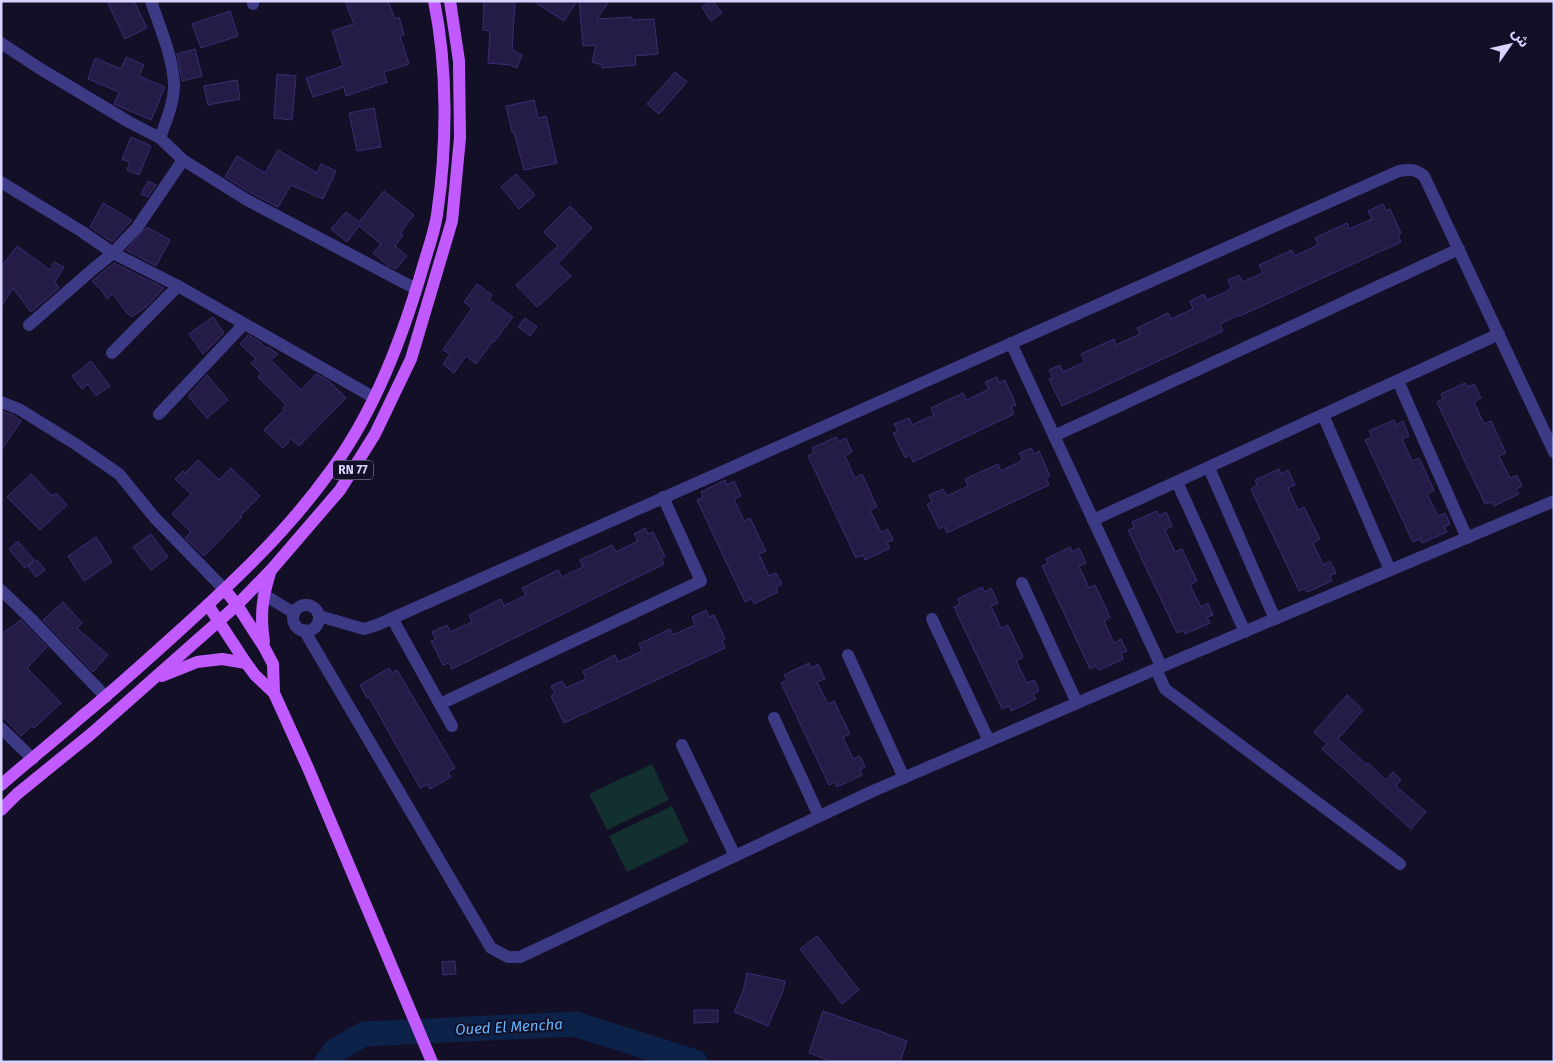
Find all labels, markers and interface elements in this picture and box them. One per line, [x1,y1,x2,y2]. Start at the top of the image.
north arrow [1485,20,1535,70]
text: ش [1508,25,1533,51]
road number: RN 77 [333,460,373,480]
water label: Oued El Mencha [455,1015,563,1039]

